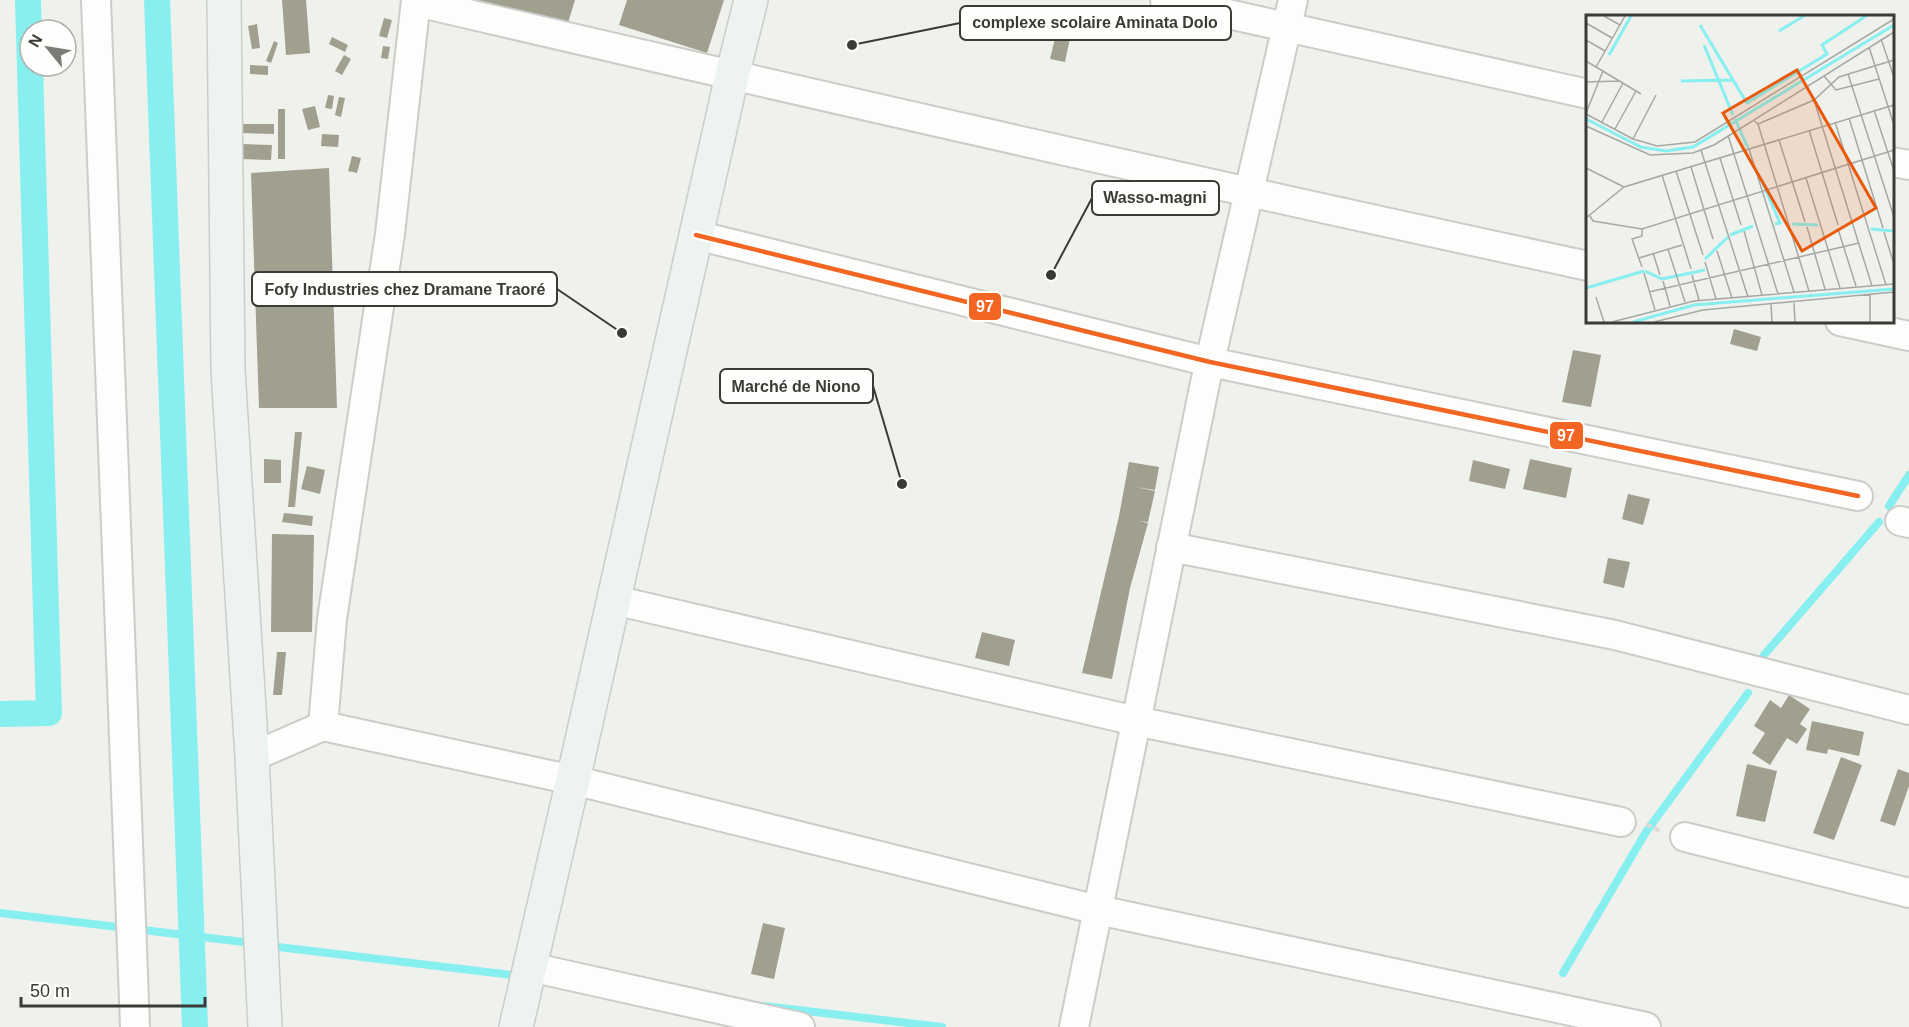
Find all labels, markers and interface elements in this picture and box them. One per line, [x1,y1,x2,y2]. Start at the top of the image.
callout: complexe scolaire Aminata Dolo [960,6,1231,40]
text: complexe scolaire Aminata Dolo [972,14,1218,31]
inset map [1586,15,1894,322]
north arrow [18,18,78,78]
text: N [25,31,46,50]
callout: Wasso-magni [1092,181,1219,215]
text: Wasso-magni [1103,189,1207,206]
callout: Fofy Industries chez Dramane Traoré [252,272,557,306]
text: Fofy Industries chez Dramane Traoré [265,281,546,298]
line badge: 97 [968,292,1002,321]
text: 97 [976,298,994,315]
callout: Marché de Niono [720,369,873,403]
text: Marché de Niono [732,378,861,395]
line badge: 97 [1549,421,1584,450]
text: 97 [1557,427,1575,444]
scale bar [21,970,206,1008]
text: 50 m [30,981,70,1001]

